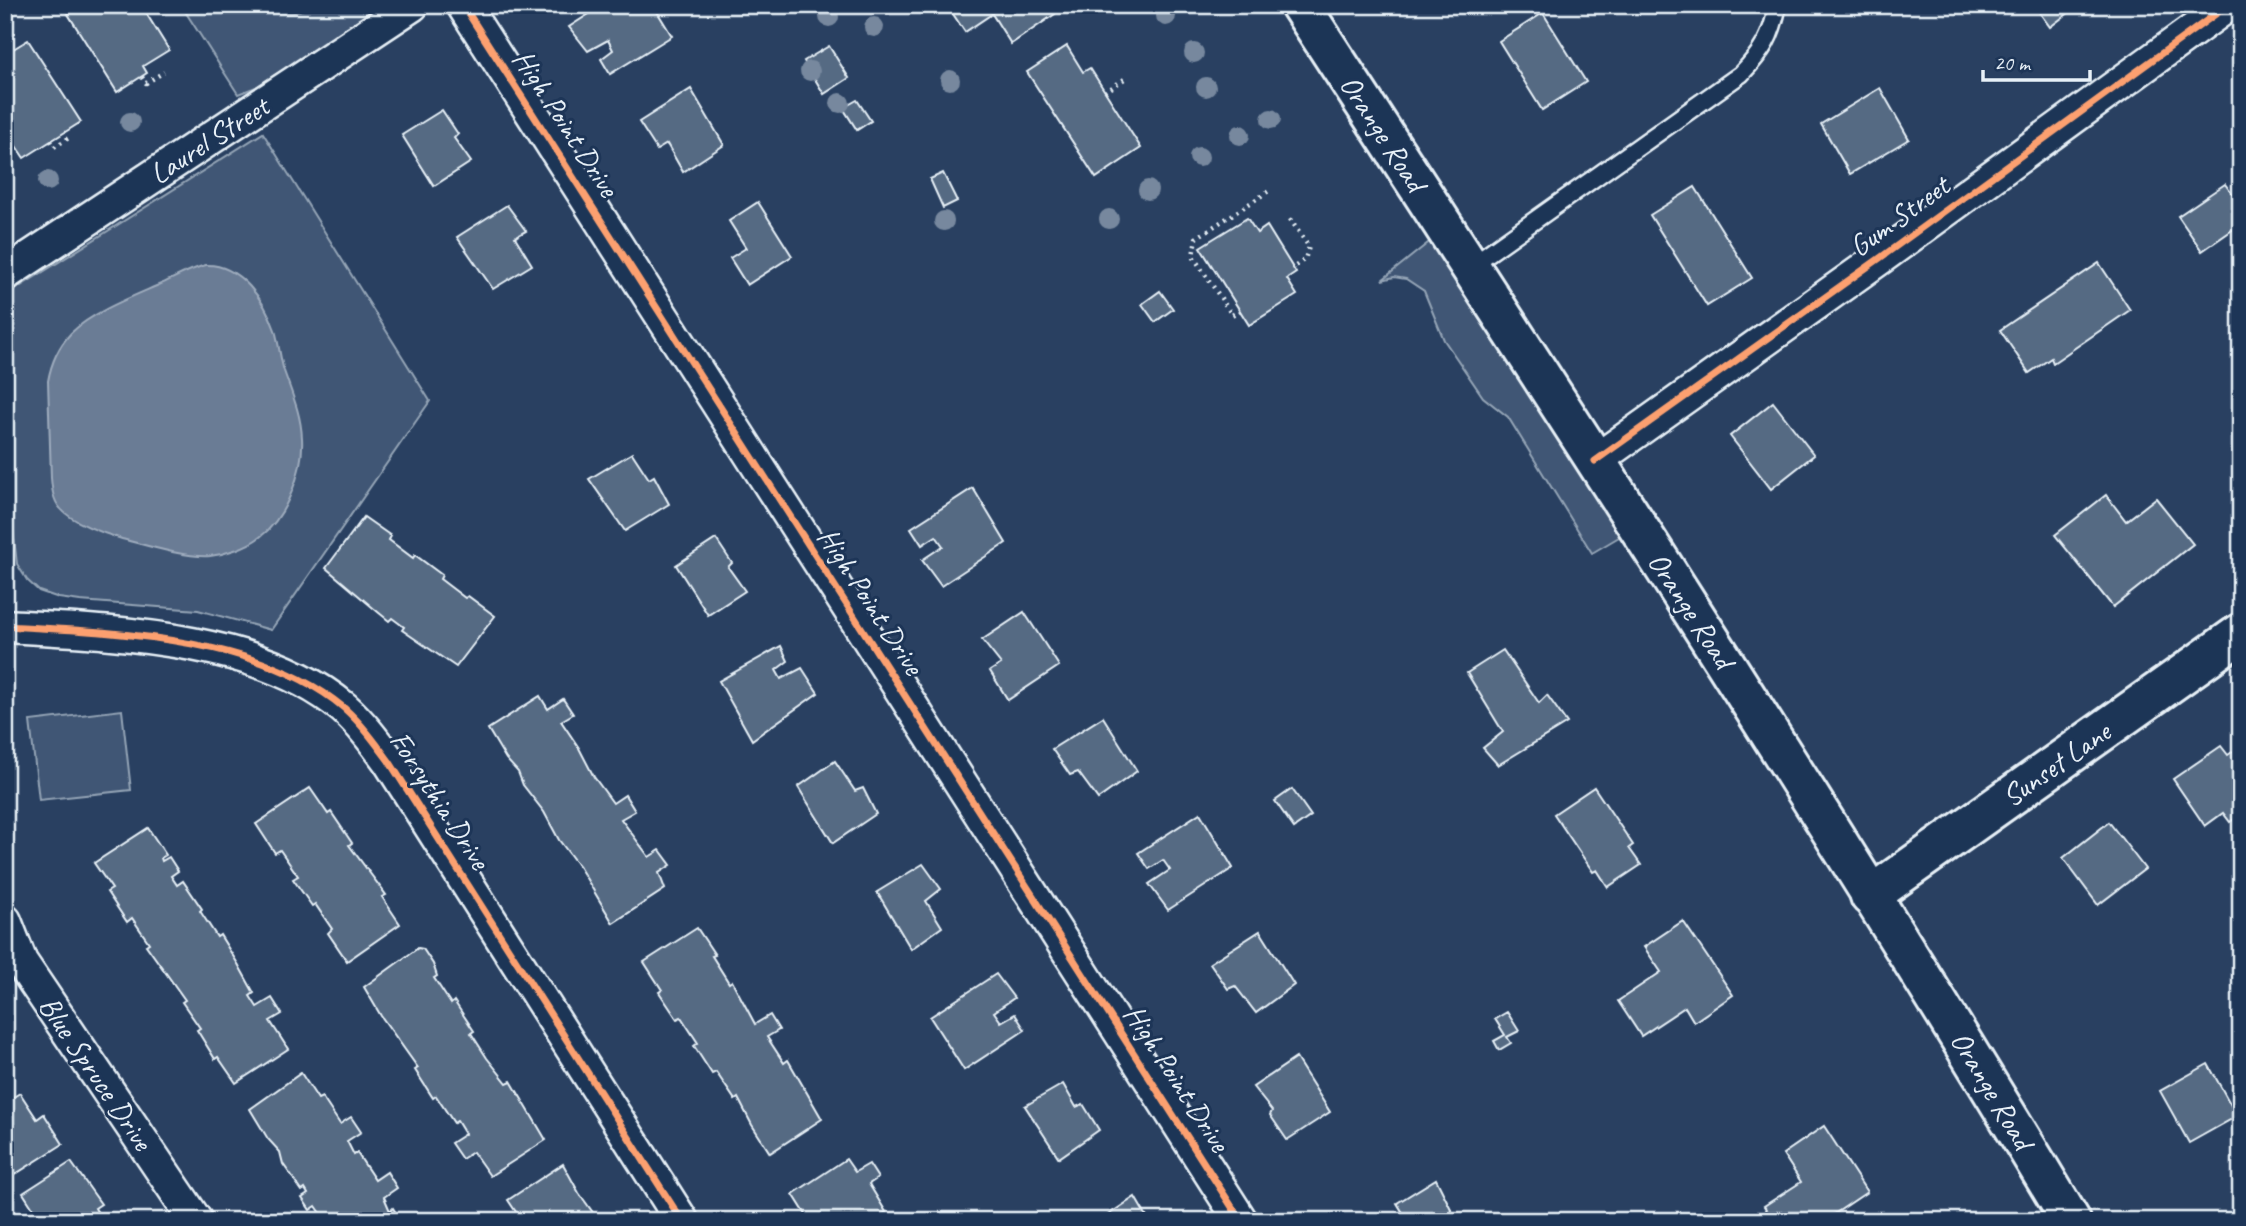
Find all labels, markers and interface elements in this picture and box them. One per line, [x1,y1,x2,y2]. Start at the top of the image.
scale bar [1983,38,2090,82]
street label: High Point Drive [504,42,629,206]
text: 20 m [1994,50,2032,76]
street label: Orange Road [1331,68,1437,202]
street label: Laurel Street [142,86,278,193]
street label: Gum Street [1842,165,1959,265]
street label: High Point Drive [809,520,934,684]
street label: Orange Road [1639,545,1745,679]
street label: Sunset Lane [1994,712,2120,815]
street label: Forsythia Drive [381,724,500,878]
street label: Blue Spruce Drive [30,989,163,1159]
street label: High Point Drive [1115,997,1240,1161]
street label: Orange Road [1942,1024,2044,1160]

